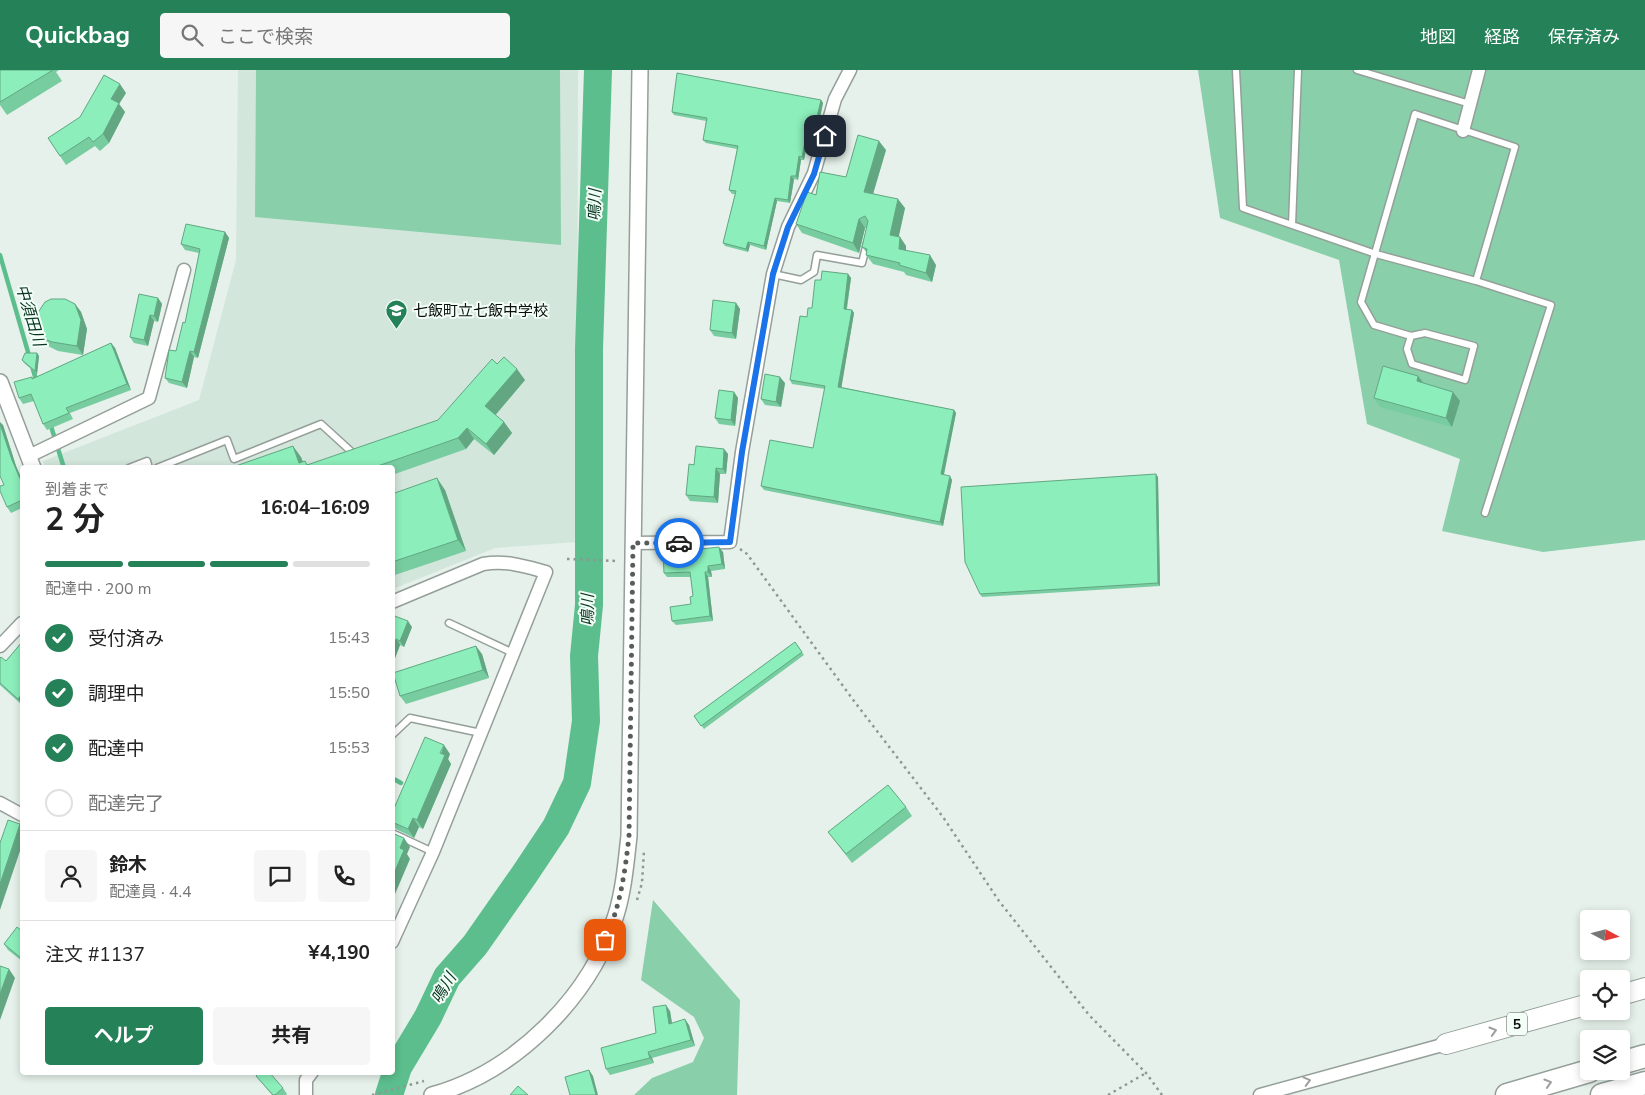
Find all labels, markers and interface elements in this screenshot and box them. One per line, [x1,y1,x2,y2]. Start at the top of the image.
search box [160,13,510,58]
text: Quickbag [25,19,130,51]
icon: search [178,21,206,49]
text: ここで検索 [218,24,313,50]
text: 地図 [1420,25,1456,49]
text: 経路 [1484,25,1520,49]
text: 保存済み [1548,25,1620,49]
pin [804,115,846,157]
icon: home [811,122,839,150]
water label: 鳴川 [583,187,607,221]
water label: 中須田川 [10,281,51,351]
school or university icon: 七飯町立七飯中学校 [385,299,409,330]
place label: 七飯町立七飯中学校 [413,301,548,321]
text: 到着まで [45,479,109,501]
text: 16:04–16:09 [260,495,370,521]
text: 2 分 [45,498,105,541]
courier [654,518,704,568]
icon: car [665,529,693,557]
text: 配達中 · 200 m [45,578,151,600]
water label: 鳴川 [577,592,599,626]
icon: check [45,624,73,652]
text: 受付済み [88,626,164,652]
text: 15:43 [328,627,370,649]
icon: check [45,679,73,707]
text: 調理中 [88,681,145,707]
text: 15:50 [328,682,370,704]
icon: check [45,734,73,762]
text: 配達中 [88,736,145,762]
text: 15:53 [328,737,370,759]
text: 配達完了 [88,791,164,817]
button: person [45,850,97,902]
button: chat [254,850,306,902]
button: phone [318,850,370,902]
text: 鈴木 [109,852,147,878]
text: 配達員 · 4.4 [109,881,192,903]
north arrow [1580,910,1630,960]
map controls [1580,910,1630,1080]
pin [584,919,626,961]
icon: bag [591,926,619,954]
text: ¥4,190 [308,940,370,966]
text: 注文 #1137 [45,942,145,968]
water label: 鳴川 [426,967,463,1008]
button: locate [1580,970,1630,1020]
button: ヘルプ [45,1007,203,1065]
button: 共有 [213,1007,370,1065]
road number: 5 [1507,1012,1527,1036]
one-way arrow [1489,1027,1497,1037]
button: layers [1580,1030,1630,1080]
one-way arrow [1303,1076,1311,1087]
one-way arrow [1543,1078,1552,1088]

